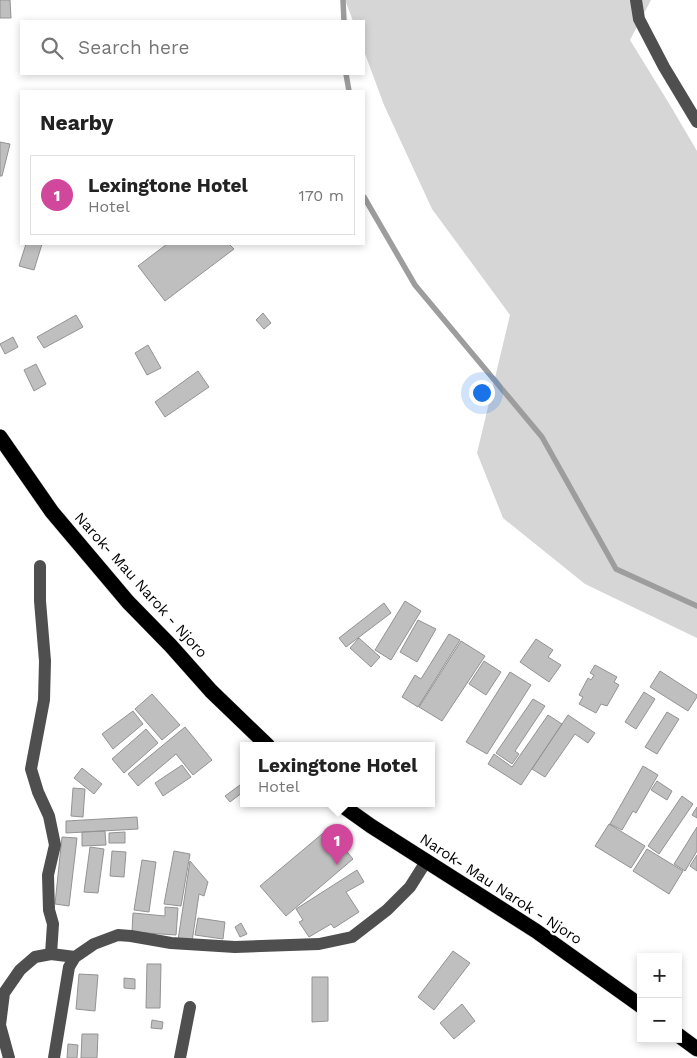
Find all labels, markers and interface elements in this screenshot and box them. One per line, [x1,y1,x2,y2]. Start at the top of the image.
search box [20,20,365,75]
icon: search [38,34,66,62]
text: Search here [78,36,189,59]
text: Nearby [40,110,113,135]
text: Lexingtone Hotel [88,174,248,197]
text: 1 [54,186,60,205]
text: 170 m [298,186,344,205]
text: Hotel [88,197,130,216]
your location [469,380,495,406]
street label: Narok- Mau Narok - Njoro [71,509,211,661]
popup [240,742,435,807]
text: Lexingtone Hotel [258,754,417,777]
text: Hotel [258,777,300,796]
pin: 1 [321,824,353,865]
street label: Narok- Mau Narok - Njoro [417,830,585,948]
map controls [637,953,682,1043]
button: + [637,953,682,998]
button: − [637,998,682,1043]

